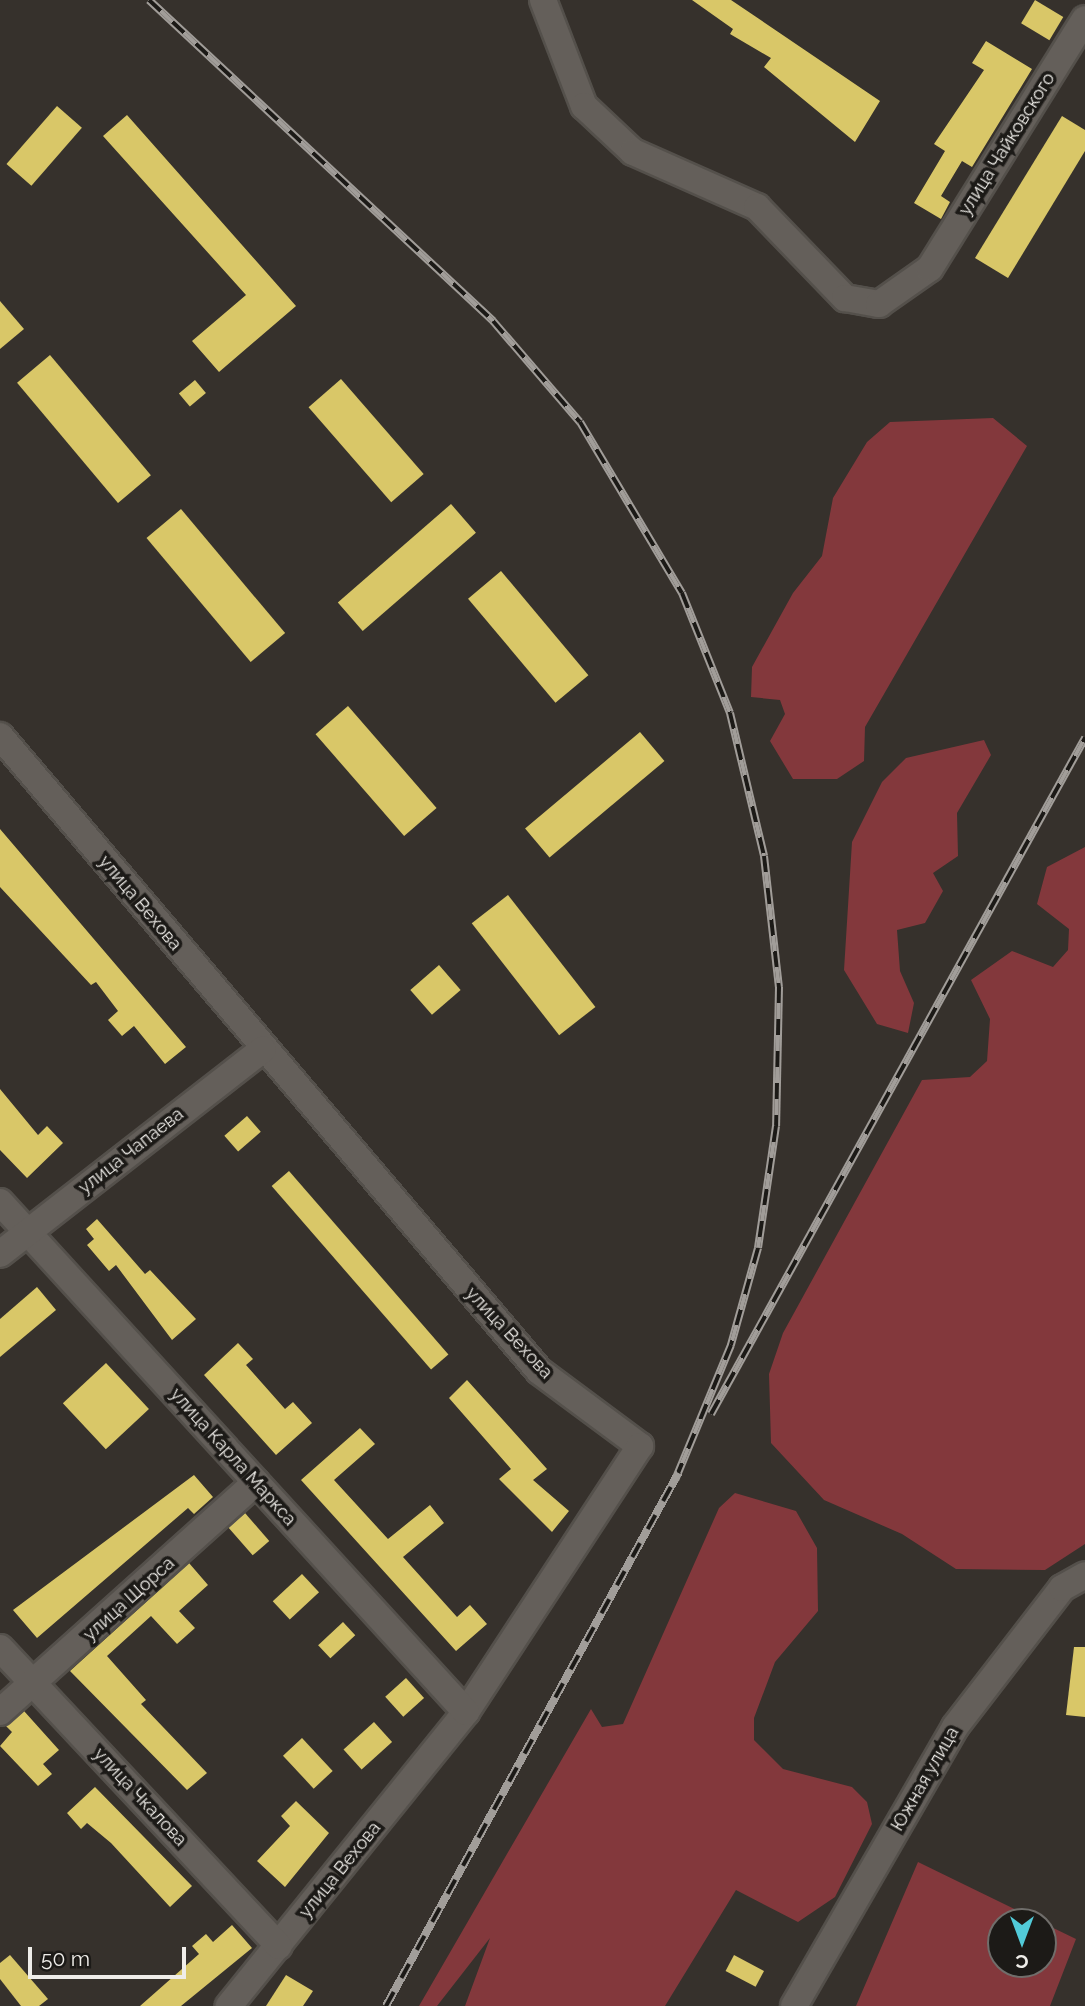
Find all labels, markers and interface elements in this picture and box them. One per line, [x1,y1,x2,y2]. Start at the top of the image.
street label: улица Чайковского [954,69,1060,219]
street label: улица Вехова [94,851,186,955]
street label: улица Чапаева [74,1103,188,1199]
street label: улица Вехова [461,1283,557,1383]
street label: улица Карла Маркса [166,1384,300,1530]
street label: улица Щорса [79,1553,179,1645]
street label: Южная улица [886,1723,964,1835]
street label: улица Чкалова [89,1743,191,1851]
street label: улица Вехова [295,1818,385,1922]
north arrow [987,1908,1057,1978]
scale bar [32,1932,189,1976]
text: 50 m [41,1946,90,1971]
text: С [1015,1951,1029,1973]

